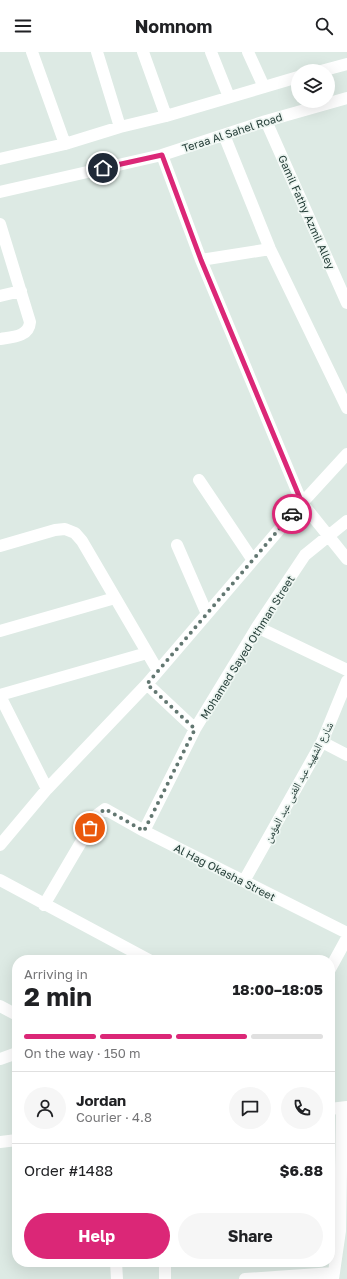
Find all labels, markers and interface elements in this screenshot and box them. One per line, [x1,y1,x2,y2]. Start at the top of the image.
icon: menu [12,15,34,37]
text: Nomnom [135,15,212,37]
icon: search [313,15,335,37]
map controls [291,64,335,108]
button: layers [291,64,335,108]
street label: Teraa Al Sahel Road [180,110,284,154]
pin [86,151,120,185]
street label: Gamil Fathy Azmil Alley [276,153,338,271]
icon: home [92,157,114,179]
courier [272,494,312,534]
icon: car [281,503,303,525]
street label: Mohamed Sayed Othman Street [197,573,297,721]
street label: شارع الشهيد عبد الغنى عبد المؤمن [261,720,336,845]
pin [73,811,107,845]
icon: bag [79,817,101,839]
street label: Al Hag Okasha Street [172,841,278,903]
text: Arriving in [24,966,88,982]
text: 18:00–18:05 [232,980,323,998]
text: 2 min [24,981,92,1012]
text: On the way · 150 m [24,1045,141,1061]
button: person [24,1087,66,1129]
button: chat [229,1087,271,1129]
button: phone [281,1087,323,1129]
text: Jordan [76,1091,126,1109]
text: Courier · 4.8 [76,1109,152,1125]
text: Order #1488 [24,1161,113,1179]
text: $6.88 [279,1161,323,1179]
button: Help [24,1213,170,1259]
button: Share [178,1213,323,1259]

